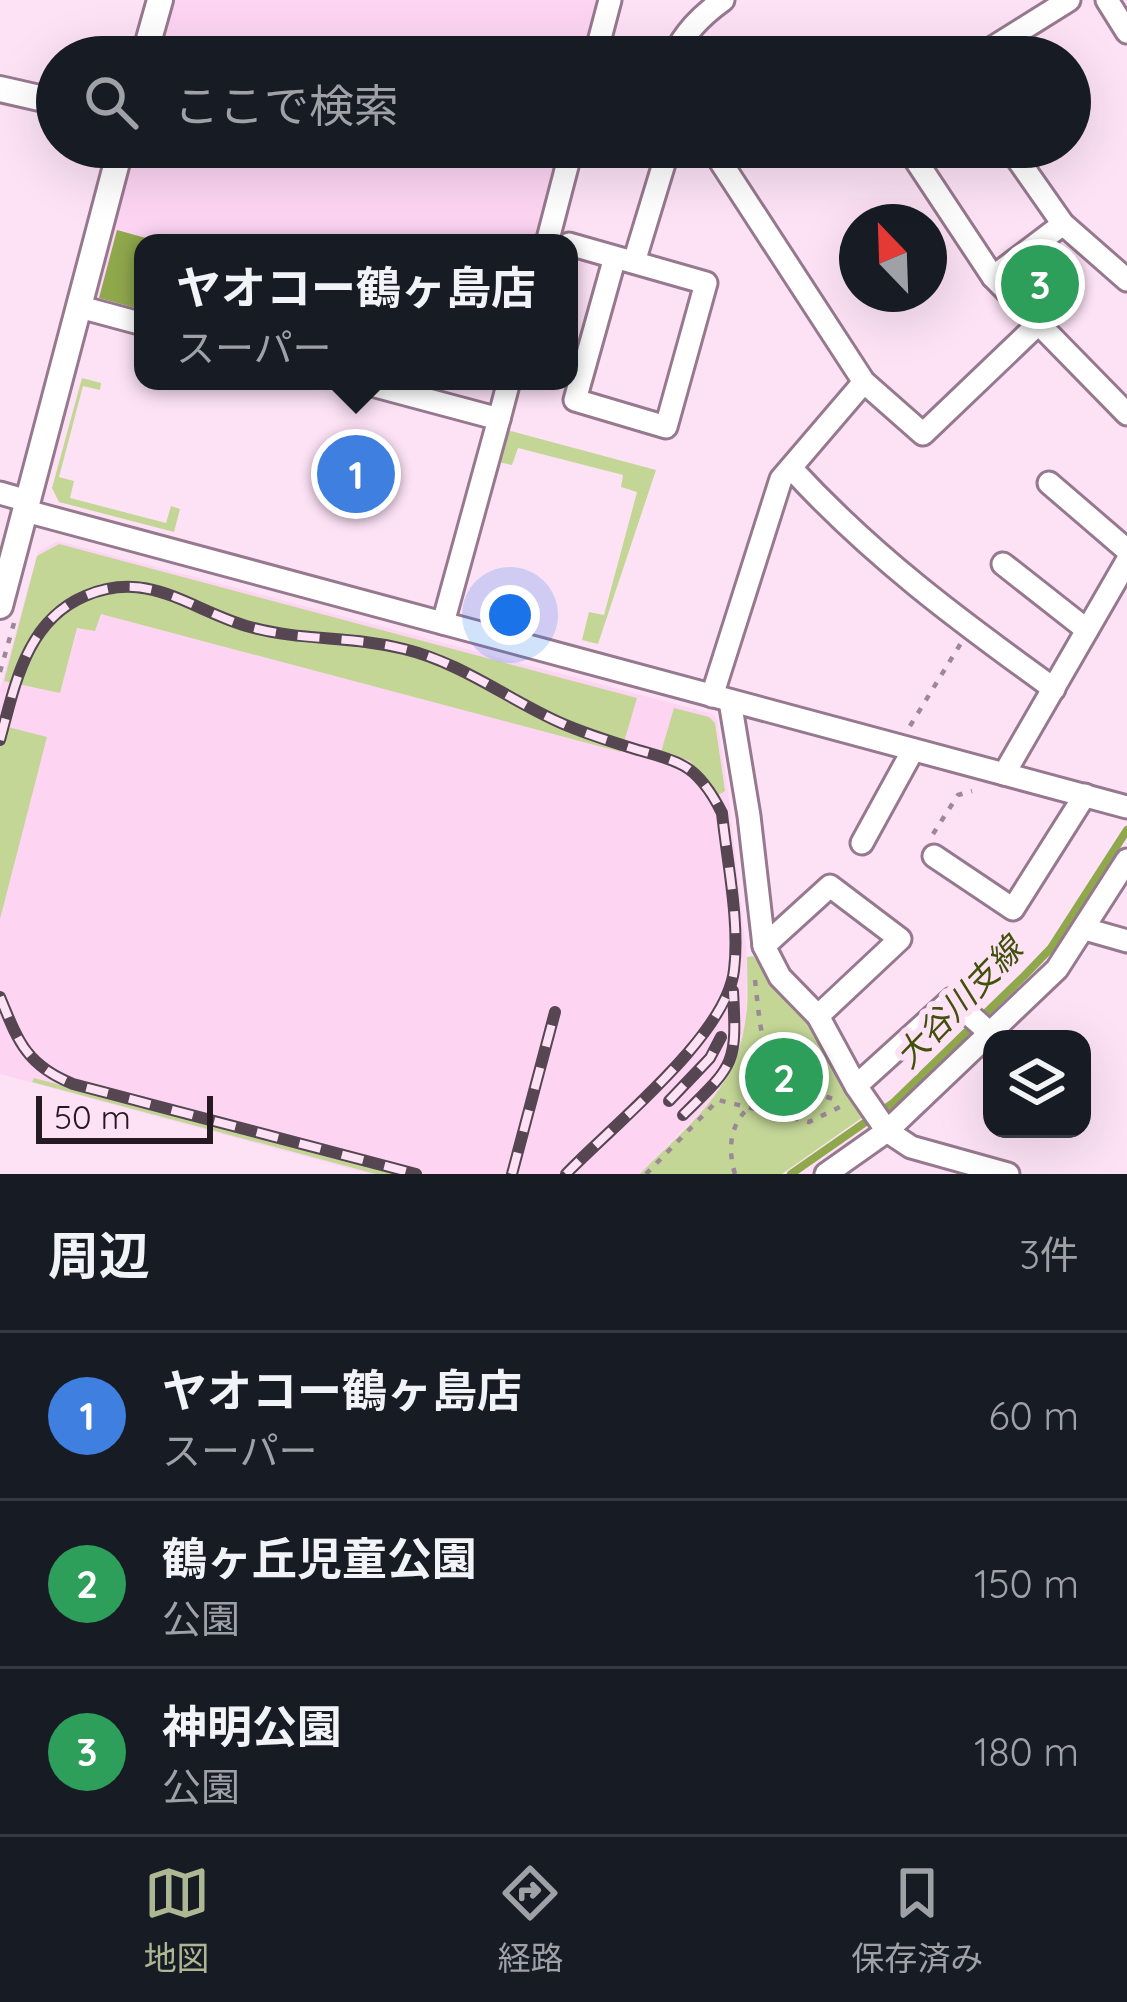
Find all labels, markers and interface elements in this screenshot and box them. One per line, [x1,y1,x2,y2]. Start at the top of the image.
search box [36,36,1091,168]
icon: search [78,69,144,135]
text: ここで検索 [174,77,399,133]
north arrow [839,204,947,312]
popup [134,234,578,390]
pin: 3 [1001,239,1079,329]
text: ヤオコー鶴ヶ島店 [176,259,536,315]
text: スーパー [176,323,332,372]
pin: 1 [317,429,395,519]
your location [480,585,540,645]
water label: 大谷川支線 [886,926,1033,1076]
map controls [983,1030,1091,1138]
button: layers [983,1030,1091,1138]
pin: 2 [745,1032,823,1122]
scale bar [36,1090,213,1143]
text: 50 m [54,1096,131,1137]
text: 周辺 [48,1223,150,1287]
text: 3件 [1020,1230,1079,1279]
text: ヤオコー鶴ヶ島店 [162,1362,522,1418]
text: 1 [79,1391,95,1440]
text: 60 m [989,1391,1079,1440]
text: スーパー [162,1426,318,1475]
text: 鶴ヶ丘児童公園 [162,1530,477,1586]
text: 2 [76,1559,98,1608]
text: 150 m [974,1559,1079,1608]
text: 公園 [162,1594,240,1643]
text: 神明公園 [162,1698,342,1754]
text: 3 [77,1727,97,1776]
text: 180 m [974,1727,1079,1776]
text: 公園 [162,1762,240,1811]
tab: 地図 [144,1860,210,1980]
tab: 経路 [497,1860,563,1980]
tab: 保存済み [851,1860,983,1980]

